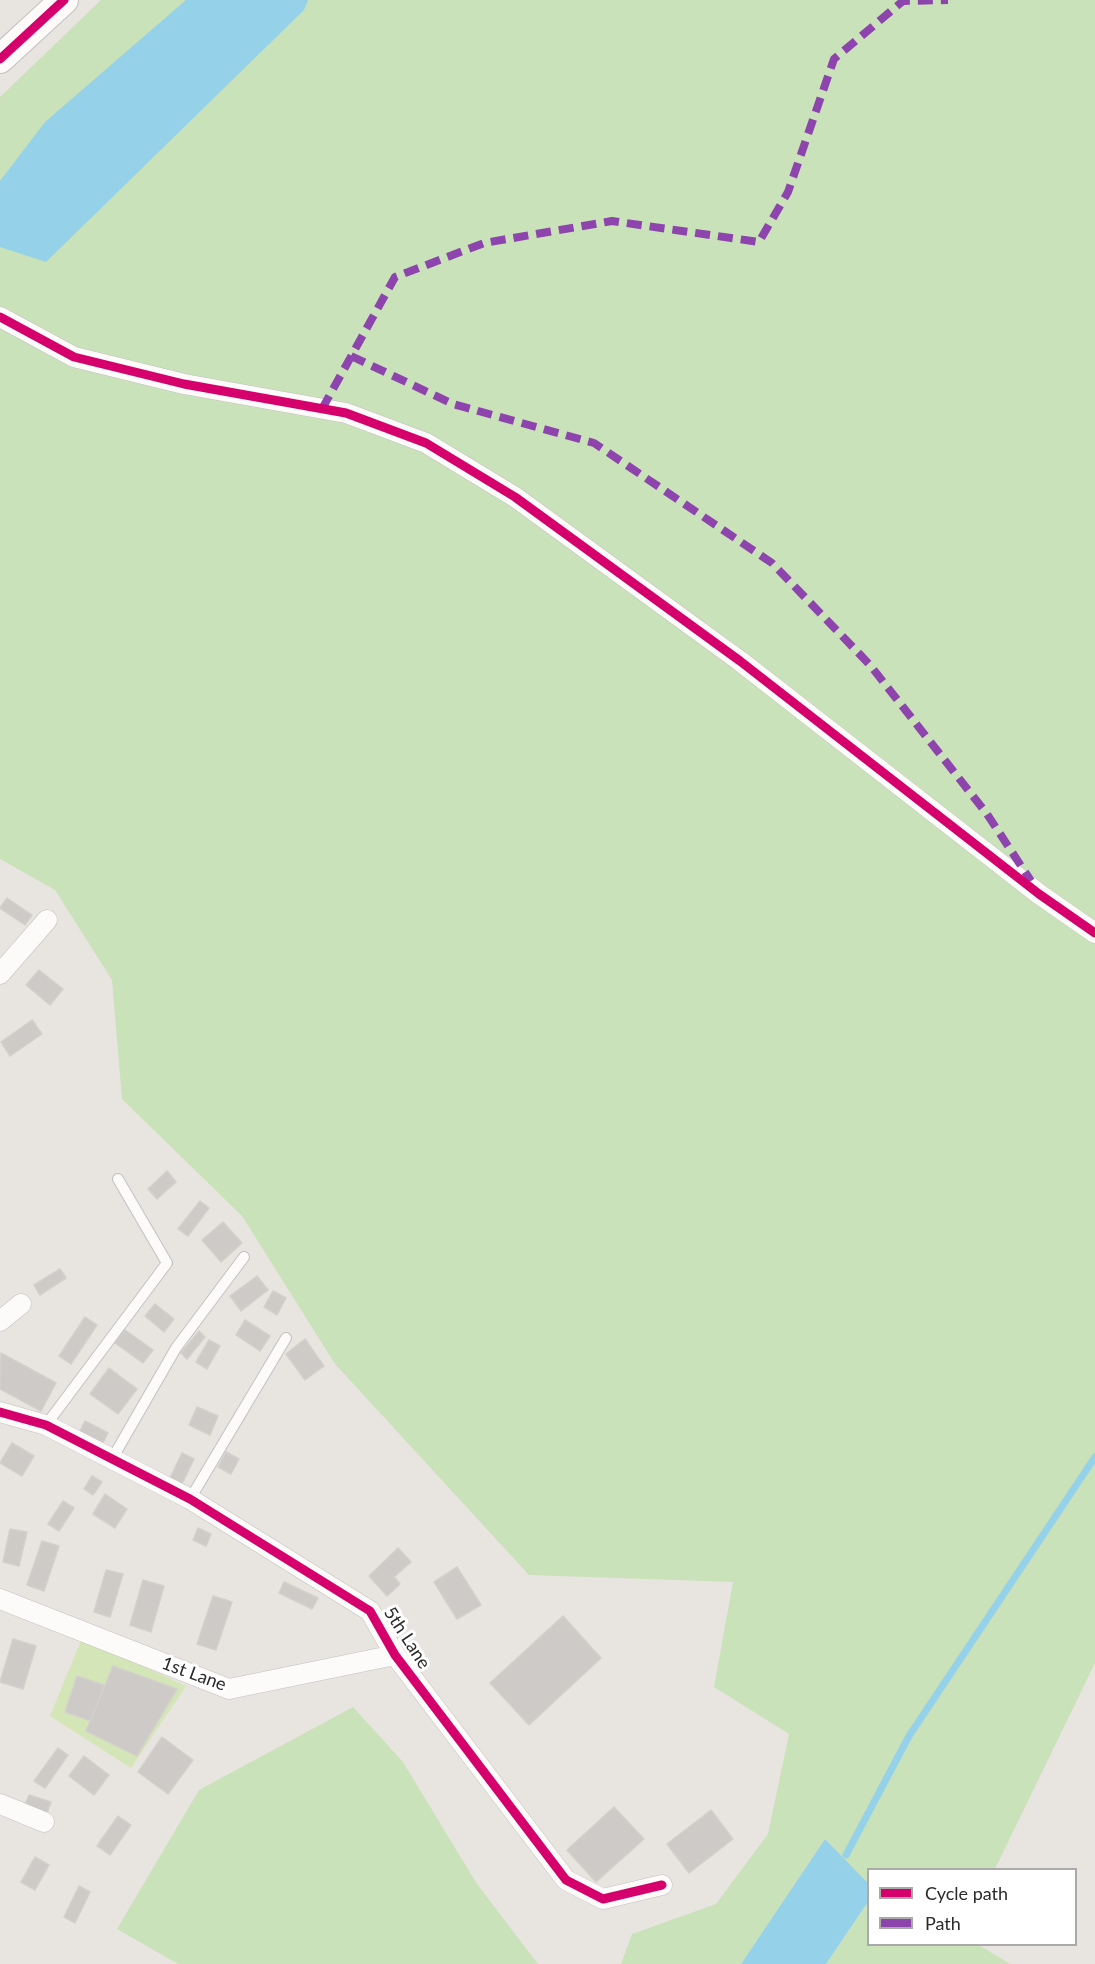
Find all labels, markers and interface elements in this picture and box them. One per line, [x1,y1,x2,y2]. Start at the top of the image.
street label: 5th Lane [379,1603,435,1673]
street label: 1st Lane [159,1652,229,1696]
legend [867,1868,1077,1946]
text: Cycle path [925,1882,1008,1904]
text: Path [925,1912,961,1934]

